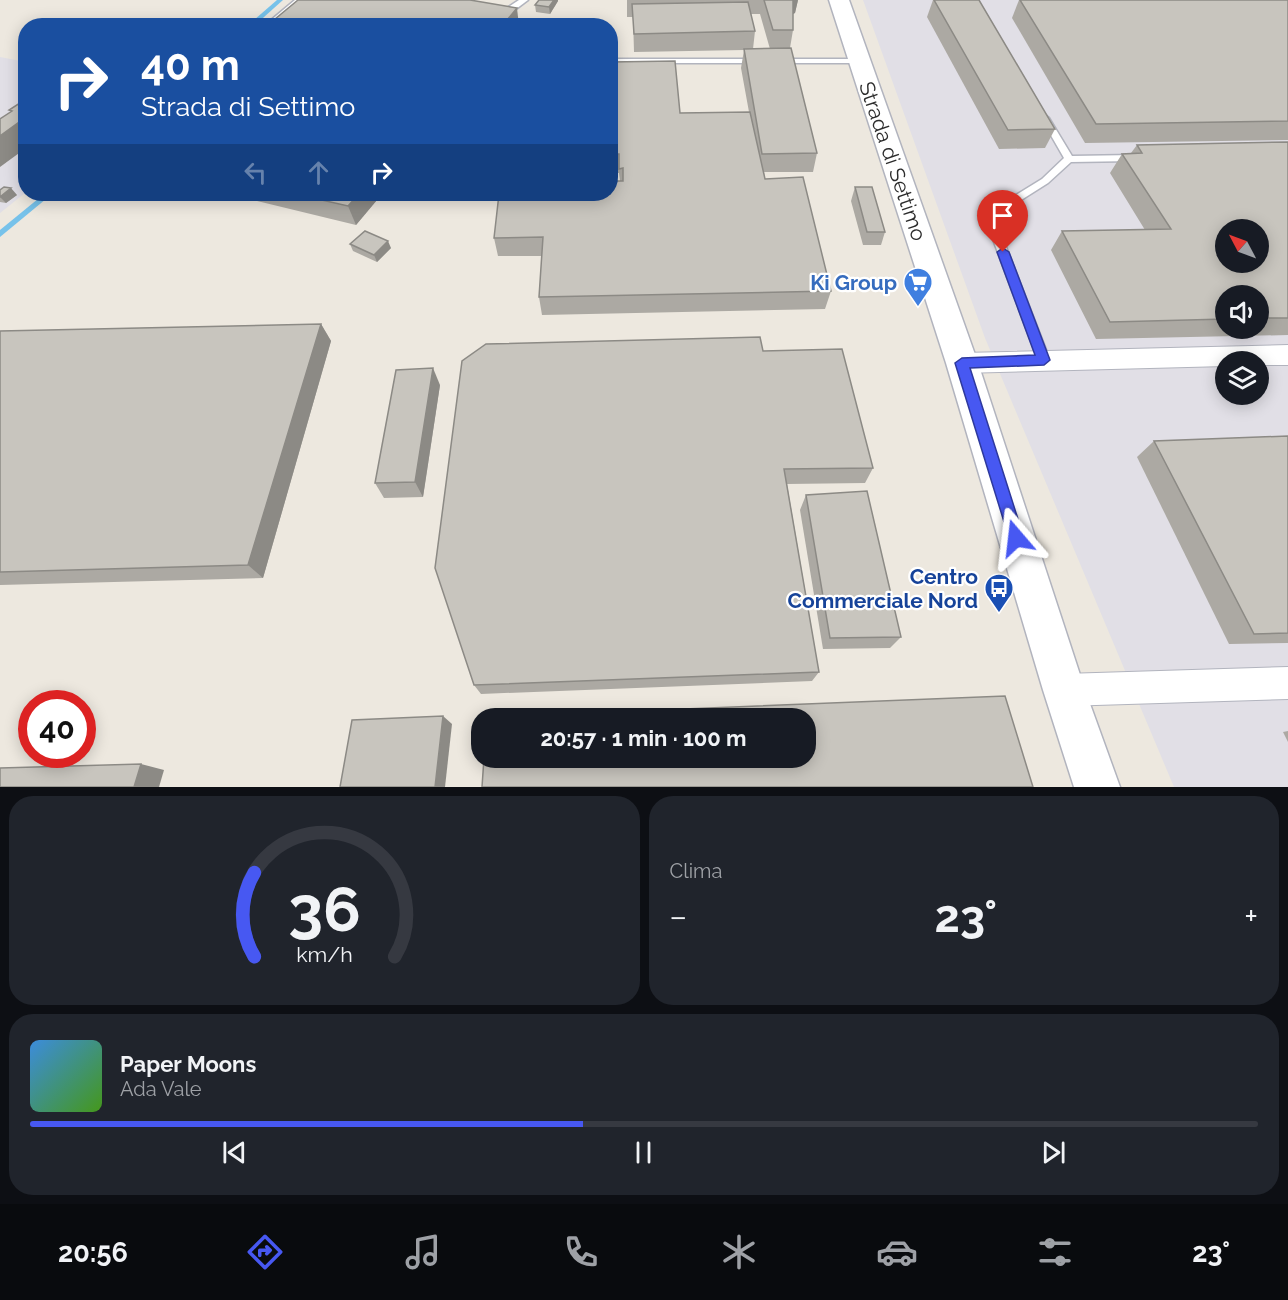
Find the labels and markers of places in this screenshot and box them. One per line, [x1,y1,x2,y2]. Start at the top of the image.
pin [977,190,1028,252]
supermarket icon: Ki Group [902,266,934,308]
place label: Ki Group [810,270,897,295]
place label: Centro Commerciale Nord [788,564,978,613]
bus stop icon: Centro Commerciale Nord [983,572,1015,614]

